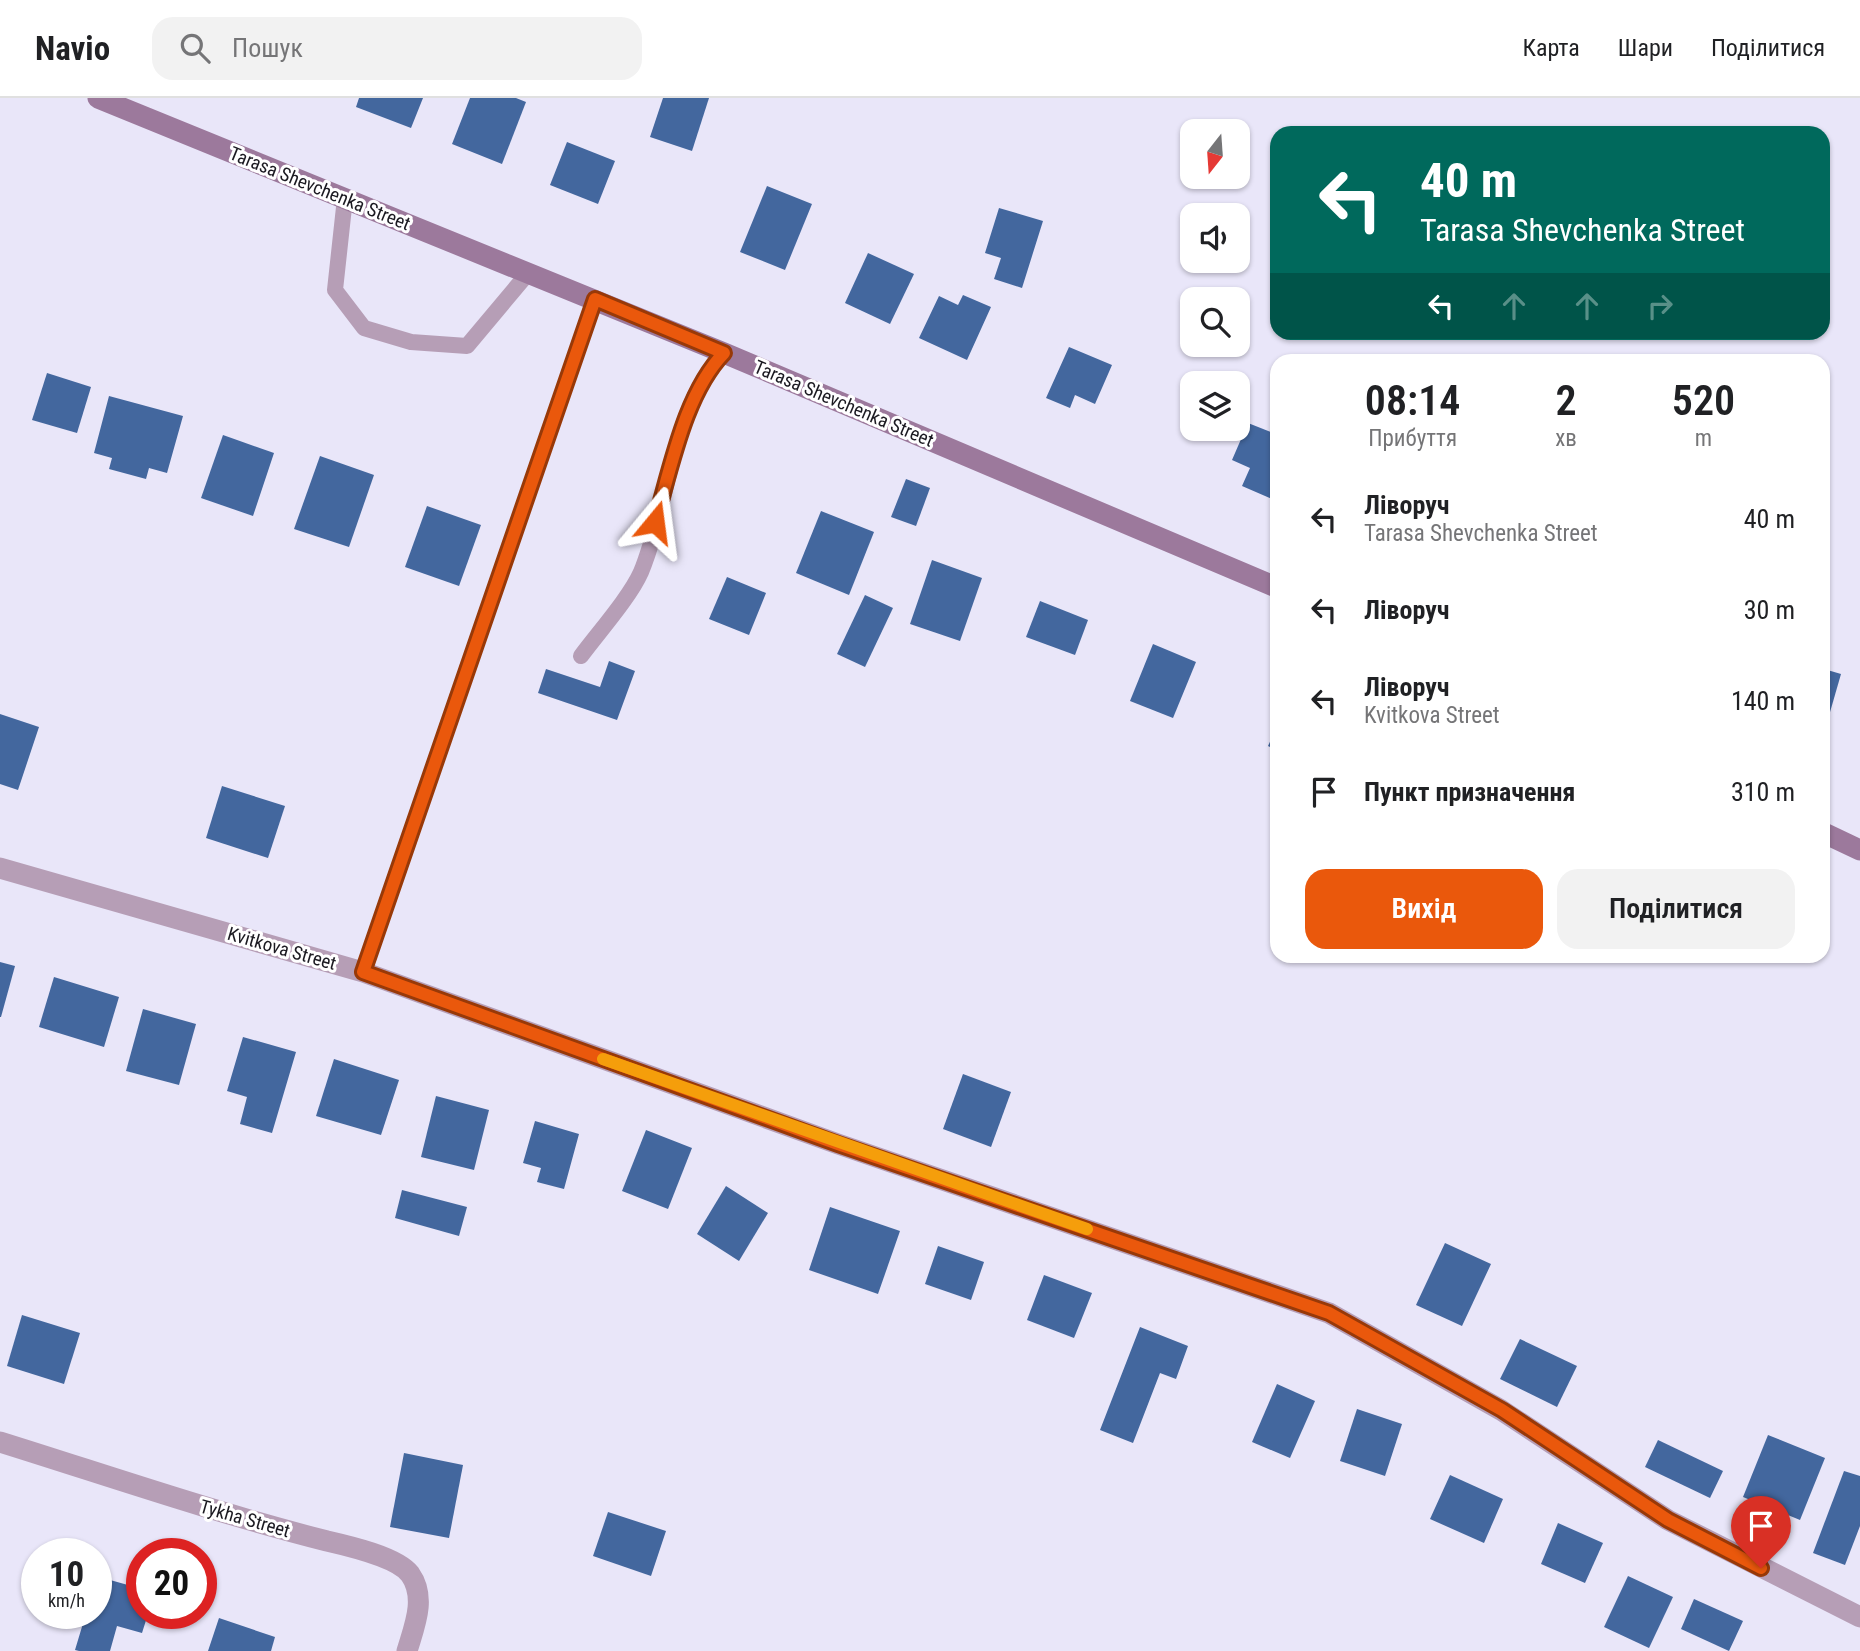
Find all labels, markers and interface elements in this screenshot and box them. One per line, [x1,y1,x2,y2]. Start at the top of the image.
search box [152,17,642,80]
text: Navio [35,29,110,68]
icon: search [176,29,214,67]
text: Пошук [232,33,303,63]
text: Карта [1522,34,1580,62]
text: Шари [1618,34,1673,62]
text: Поділитися [1711,34,1825,62]
north arrow [1180,119,1250,189]
map controls [1180,119,1250,441]
street label: Tarasa Shevchenka Street [226,142,414,235]
text: 40 m [1420,152,1517,209]
icon: left [1305,154,1396,245]
button: sound [1180,203,1250,273]
text: Tarasa Shevchenka Street [1420,211,1745,249]
button: search [1180,287,1250,357]
icon: left [1422,287,1460,325]
icon: ahead [1495,287,1533,325]
icon: ahead [1568,287,1606,325]
icon: right [1641,287,1679,325]
street label: Tarasa Shevchenka Street [750,355,937,452]
button: layers [1180,371,1250,441]
text: 08:14 [1365,376,1460,425]
text: 2 [1556,376,1577,425]
text: 520 [1672,376,1735,425]
text: Прибуття [1368,425,1457,452]
text: хв [1555,425,1577,452]
text: m [1695,425,1712,452]
position arrow [618,485,692,559]
text: Ліворуч [1364,490,1449,520]
icon: left [1305,500,1343,538]
text: 40 m [1744,504,1795,534]
text: Tarasa Shevchenka Street [1364,520,1598,547]
icon: left [1305,591,1343,629]
text: Ліворуч [1364,595,1449,625]
text: 30 m [1744,595,1795,625]
text: Ліворуч [1364,672,1449,702]
icon: left [1305,682,1343,720]
text: 140 m [1731,686,1795,716]
text: Kvitkova Street [1364,702,1500,729]
icon: arrive [1305,773,1343,811]
text: Пункт призначення [1364,777,1575,807]
text: 310 m [1731,777,1795,807]
button: Вихід [1305,869,1543,949]
button: Поділитися [1557,869,1795,949]
street label: Kvitkova Street [225,922,339,975]
street label: Tykha Street [197,1495,293,1542]
pin [1731,1496,1791,1568]
icon: arrive [1742,1507,1780,1545]
speed limit sign: 20 [126,1538,217,1629]
text: 10 [49,1554,84,1595]
text: km/h [48,1590,85,1611]

